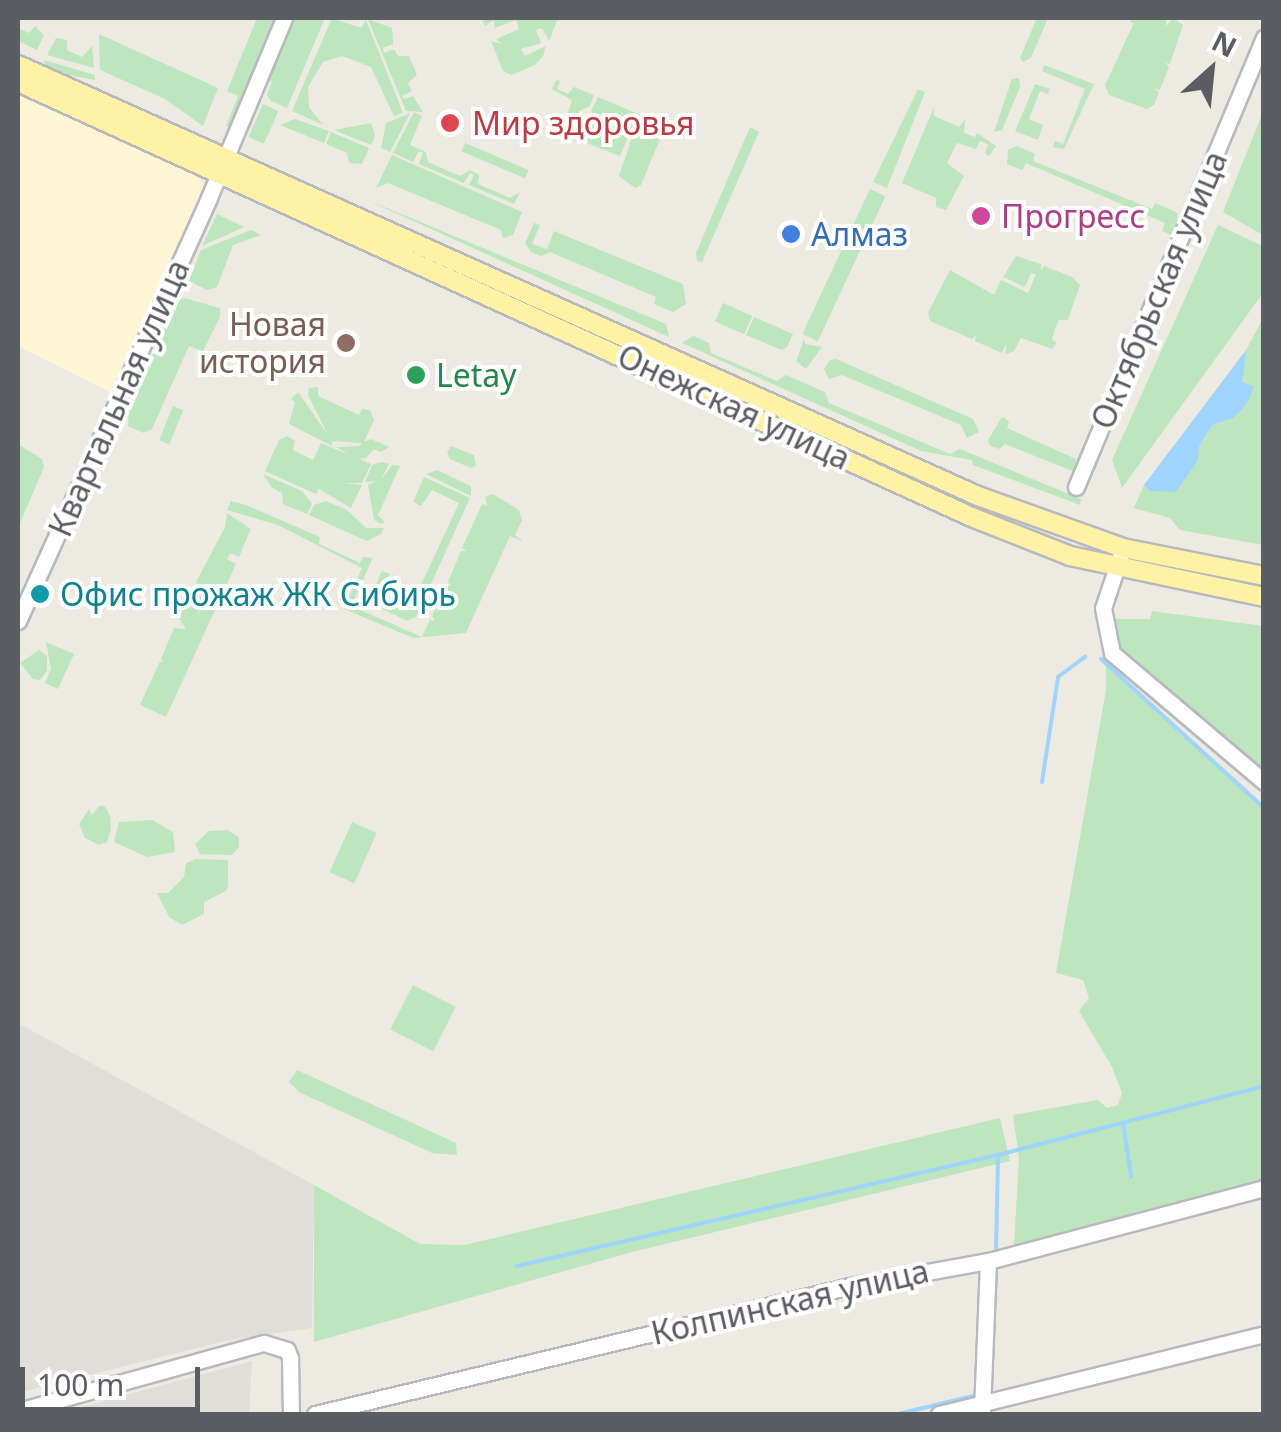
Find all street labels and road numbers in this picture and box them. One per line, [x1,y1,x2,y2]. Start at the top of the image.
street label: Октябрьская улица [1083,145,1235,435]
street label: Квартальная улица [41,254,197,542]
street label: Онежская улица [612,336,856,478]
street label: Колпинская улица [648,1251,932,1353]

